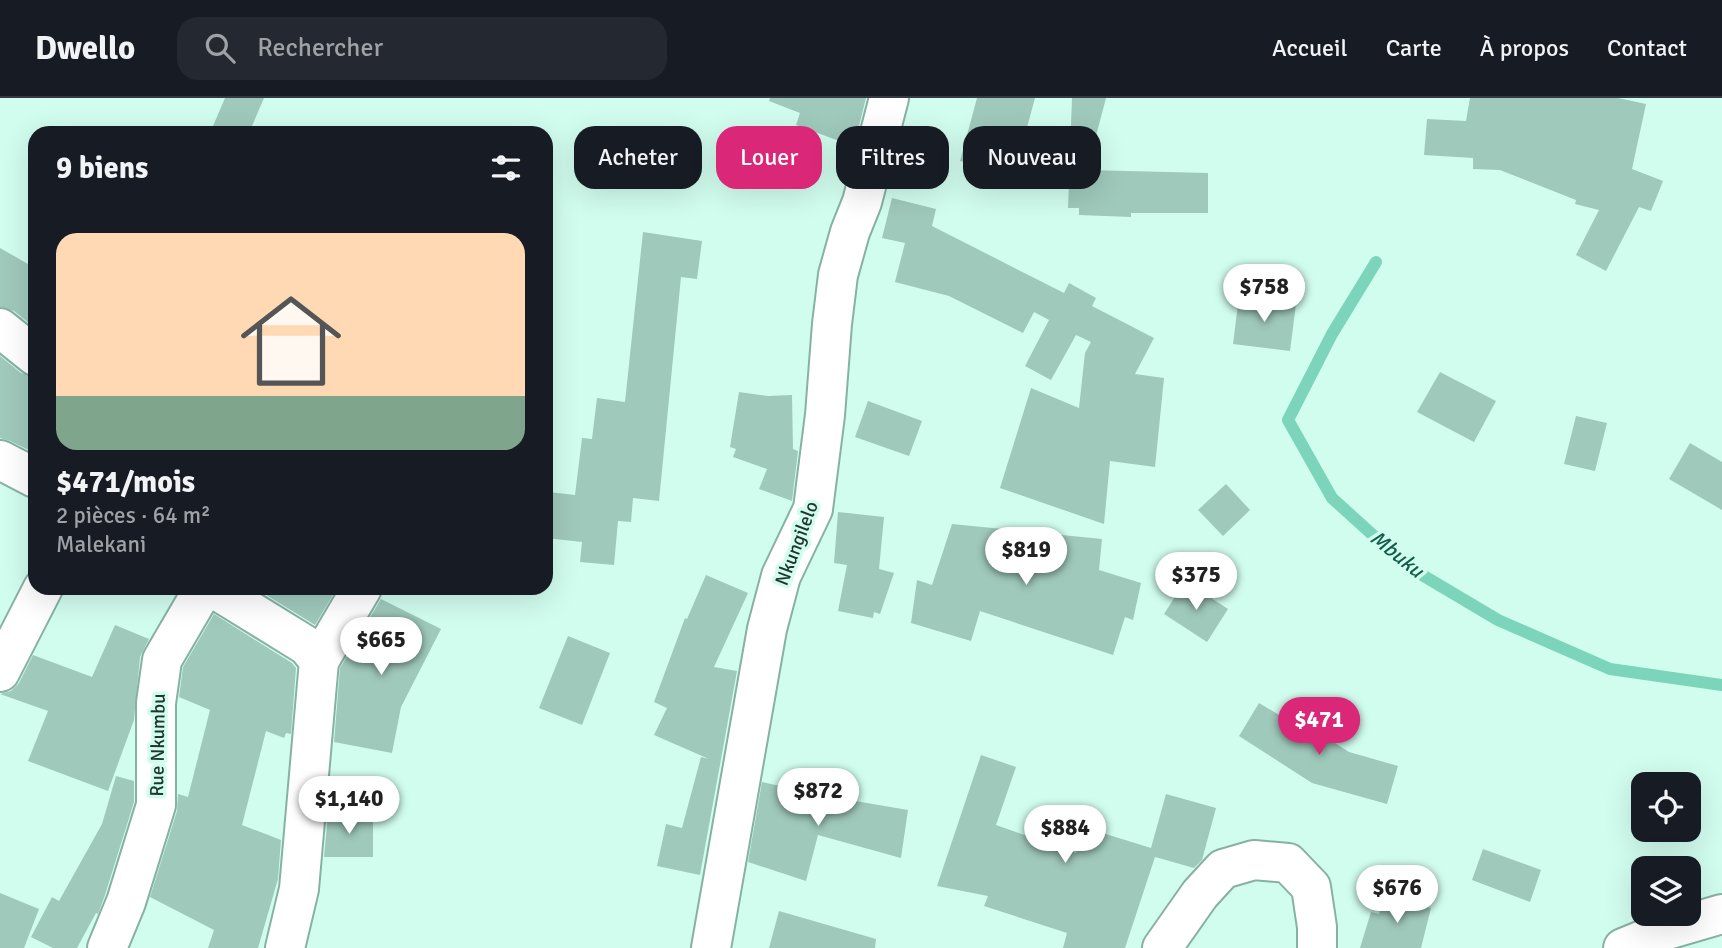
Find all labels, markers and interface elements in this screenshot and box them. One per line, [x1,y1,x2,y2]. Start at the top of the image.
search box [177,17,667,80]
text: Dwello [35,28,135,69]
icon: search [201,29,239,67]
text: Rechercher [257,32,383,64]
text: Accueil [1272,33,1348,63]
text: Carte [1386,33,1442,63]
text: À propos [1480,33,1569,63]
text: Contact [1607,33,1687,63]
chip: Acheter [574,126,702,189]
chip: Louer [716,126,822,189]
chip: Filtres [836,126,949,189]
chip: Nouveau [963,126,1101,189]
icon: filters [487,149,525,187]
text: 9 biens [56,150,148,187]
pin: $758 [1223,264,1305,324]
text: $758 [1239,272,1289,301]
icon: home [228,278,354,404]
text: $471/mois [56,464,195,501]
street label: Nkungilelo [770,498,824,589]
text: 2 pièces · 64 m² [56,501,211,530]
water label: Mbuku [1365,525,1430,584]
pin: $819 [985,528,1067,587]
text: Malekani [56,530,146,559]
text: $819 [1001,535,1051,564]
pin: $375 [1155,552,1237,612]
text: $375 [1171,560,1221,589]
pin: $665 [340,618,422,677]
text: $665 [356,625,406,654]
street label: Rue Nkumbu [145,693,171,797]
pin: $471 [1278,698,1360,757]
text: $471 [1294,705,1344,734]
pin: $872 [777,768,859,828]
map controls [1631,772,1701,926]
button: locate [1631,772,1701,842]
pin: $1,140 [292,776,406,836]
text: $872 [793,776,843,805]
text: $1,140 [315,784,383,813]
pin: $884 [1024,806,1106,865]
text: $884 [1040,813,1090,842]
button: layers [1631,856,1701,926]
pin: $676 [1356,866,1438,925]
text: $676 [1372,873,1422,902]

